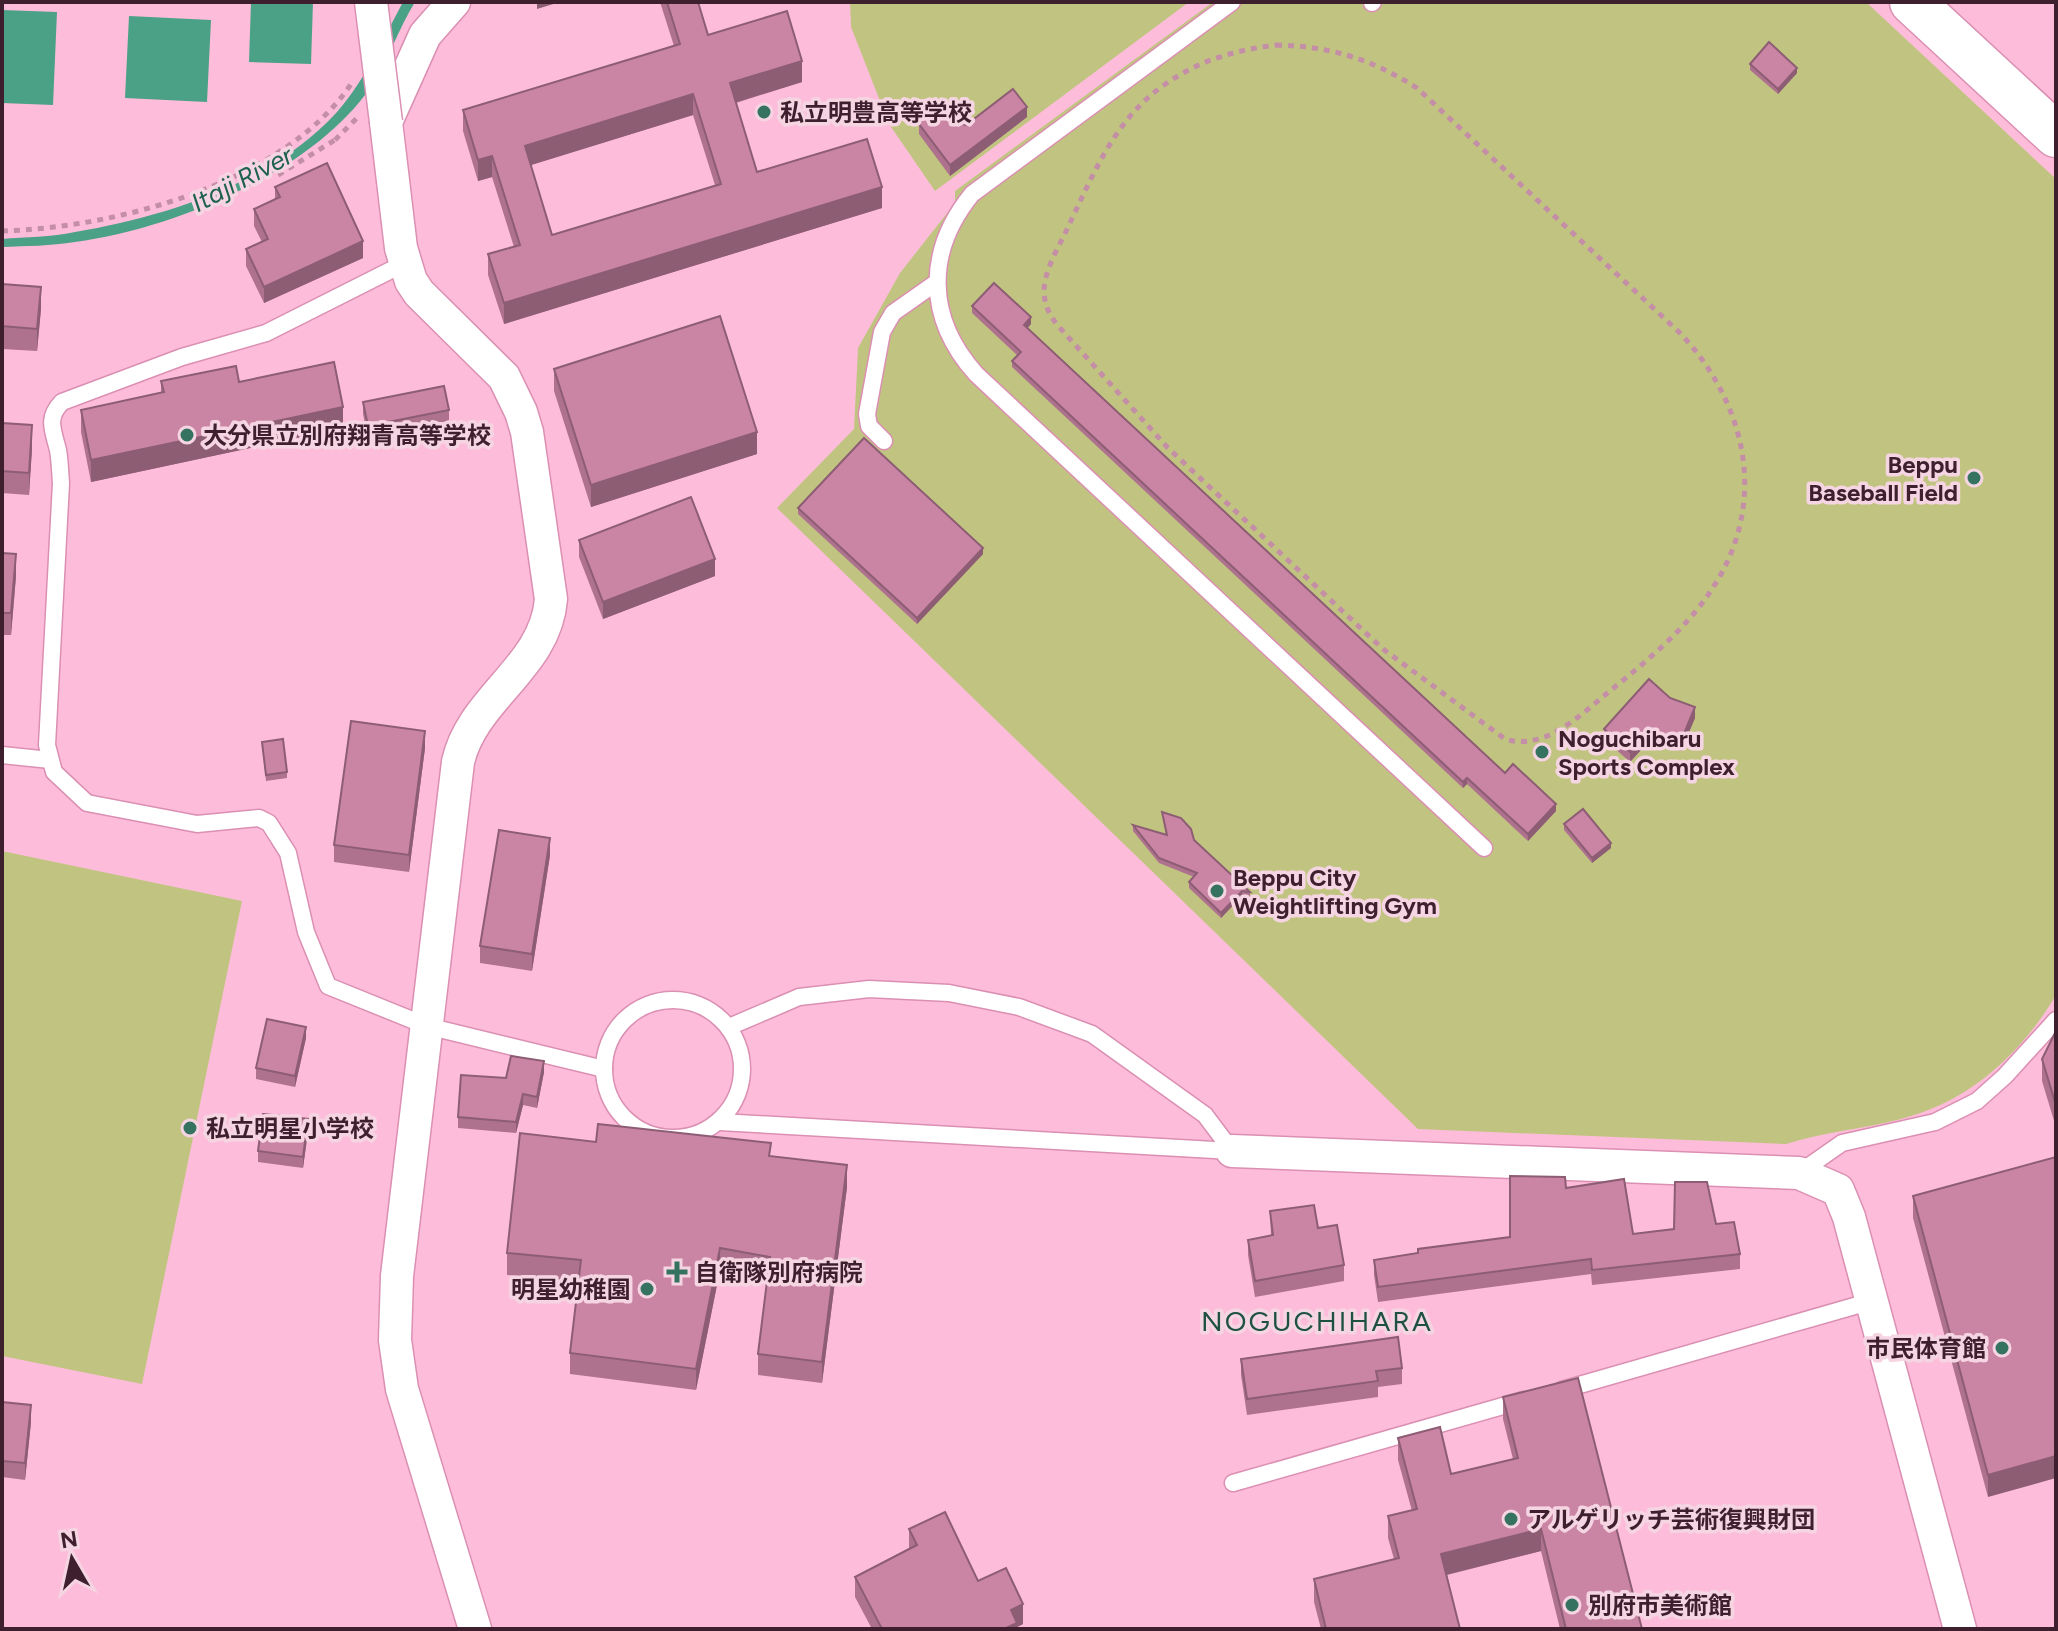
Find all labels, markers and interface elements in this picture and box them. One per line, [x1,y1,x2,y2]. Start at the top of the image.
place label: 私立明豊高等学校 [780,98,972,127]
marker: 私立明豊高等学校 [755,103,773,121]
water label: Itaji River [186,138,299,219]
place label: 大分県立別府翔青高等学校 [203,421,491,450]
marker: 大分県立別府翔青高等学校 [178,426,196,444]
place label: Beppu Baseball Field [1808,450,1958,507]
marker: Beppu Baseball Field [1965,469,1983,487]
place label: Noguchibaru Sports Complex [1558,724,1735,781]
marker: Noguchibaru Sports Complex [1533,743,1551,761]
place label: Beppu City Weightlifting Gym [1233,863,1437,920]
marker: Beppu City Weightlifting Gym [1208,882,1226,900]
place label: 私立明星小学校 [206,1114,374,1143]
marker: 私立明星小学校 [181,1119,199,1137]
place label: 自衛隊別府病院 [695,1258,863,1287]
marker: 自衛隊別府病院 [666,1261,688,1283]
place label: 明星幼稚園 [511,1275,631,1304]
marker: 明星幼稚園 [638,1280,656,1298]
district label: NOGUCHIHARA [1201,1304,1433,1338]
place label: 市民体育館 [1866,1334,1986,1363]
marker: 市民体育館 [1993,1339,2011,1357]
place label: アルゲリッチ芸術復興財団 [1527,1505,1815,1534]
marker: アルゲリッチ芸術復興財団 [1502,1510,1520,1528]
north arrow [32,1519,112,1599]
text: N [58,1525,79,1554]
place label: 別府市美術館 [1588,1591,1732,1620]
marker: 別府市美術館 [1563,1596,1581,1614]

